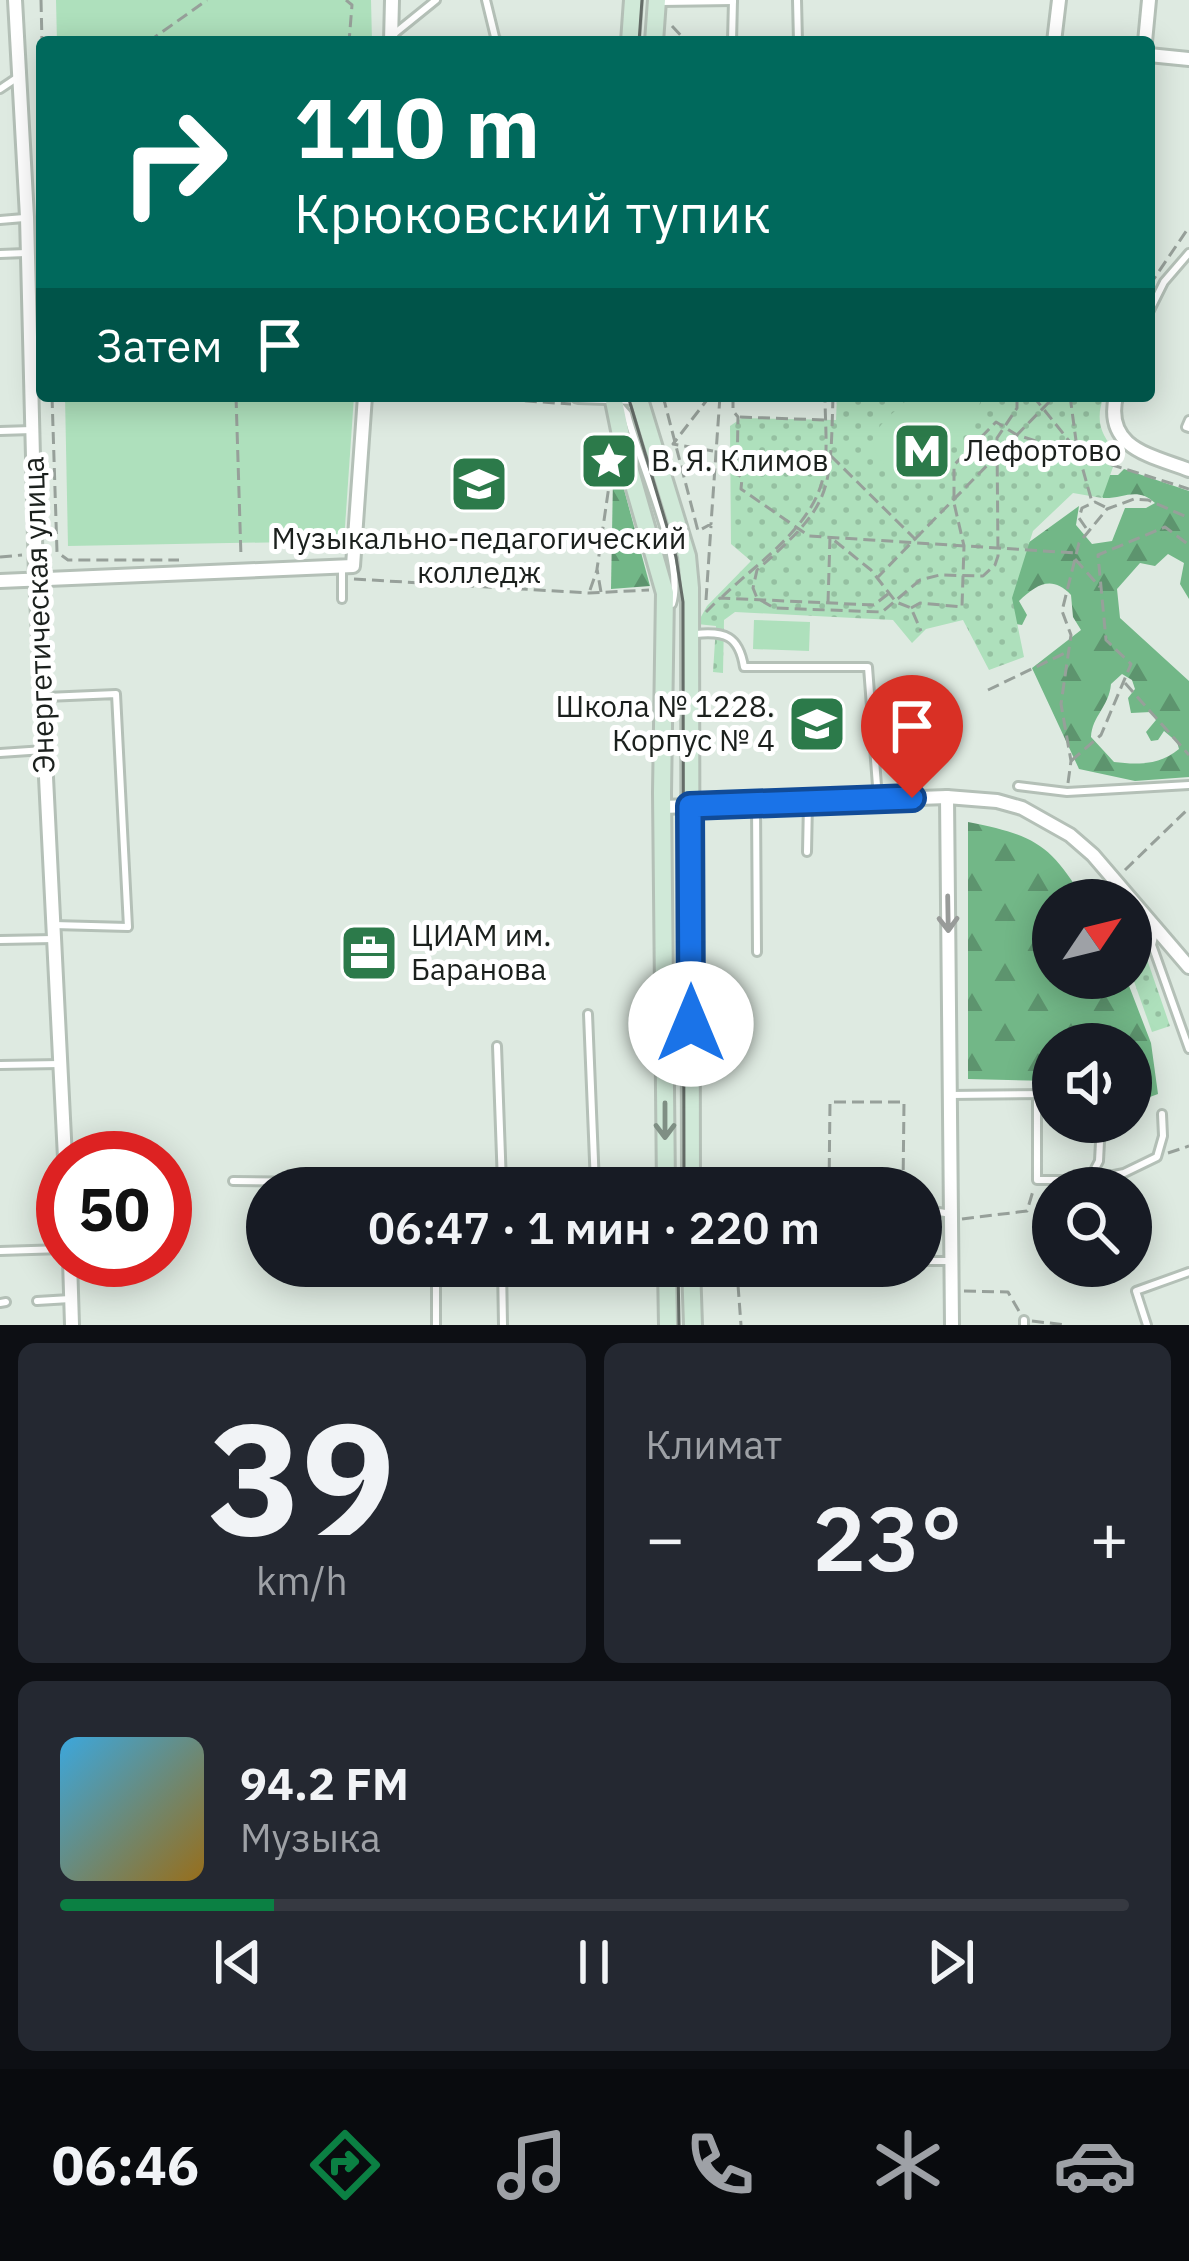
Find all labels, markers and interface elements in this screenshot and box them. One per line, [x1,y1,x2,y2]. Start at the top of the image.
text: 110 m [294,72,540,181]
icon: right [96,84,252,240]
text: Крюковский тупик [294,178,771,248]
icon: arrive [247,312,313,378]
text: Затем [96,316,223,374]
metro station icon: Лефортово [891,420,953,482]
place icon: В. Я. Климов [578,430,640,492]
place label: Лефортово [964,430,1122,469]
place label: В. Я. Климов [651,440,829,479]
school or university icon: Музыкально-педагогический колледж [448,453,510,515]
street label: Энергетическая улица [12,456,63,774]
place label: Музыкально-педагогический колледж [272,518,686,591]
pin [861,675,963,798]
place label: Школа № 1228. Корпус № 4 [556,686,775,759]
school or university icon: Школа № 1228. Корпус № 4 [786,693,848,755]
icon: arrive [879,693,945,759]
north arrow [1032,879,1152,999]
map controls [1032,879,1152,1287]
one-way arrow [937,894,959,933]
place label: ЦИАМ им. Баранова [411,915,551,988]
office icon: ЦИАМ им. Баранова [338,922,400,984]
position arrow [628,961,754,1087]
button: sound [1032,1023,1152,1143]
one-way arrow [654,1101,676,1140]
speed limit sign: 50 [36,1131,192,1287]
button: search [1032,1167,1152,1287]
text: 06:47 · 1 мин · 220 m [368,1198,820,1256]
text: 39 [208,1375,395,1578]
text: Климат [646,1419,782,1470]
text: 23° [812,1479,962,1596]
text: − [646,1494,685,1580]
text: + [1089,1494,1129,1580]
text: km/h [256,1555,348,1606]
text: 94.2 FM [240,1754,409,1812]
text: Музыка [240,1812,381,1863]
icon: previous [205,1929,271,1995]
icon: pause [561,1929,627,1995]
icon: next [918,1929,984,1995]
icon: directions [303,2123,387,2207]
icon: music [490,2123,574,2207]
icon: phone [678,2123,762,2207]
icon: climate [866,2123,950,2207]
icon: car [1053,2123,1137,2207]
text: 06:46 [52,2130,199,2200]

